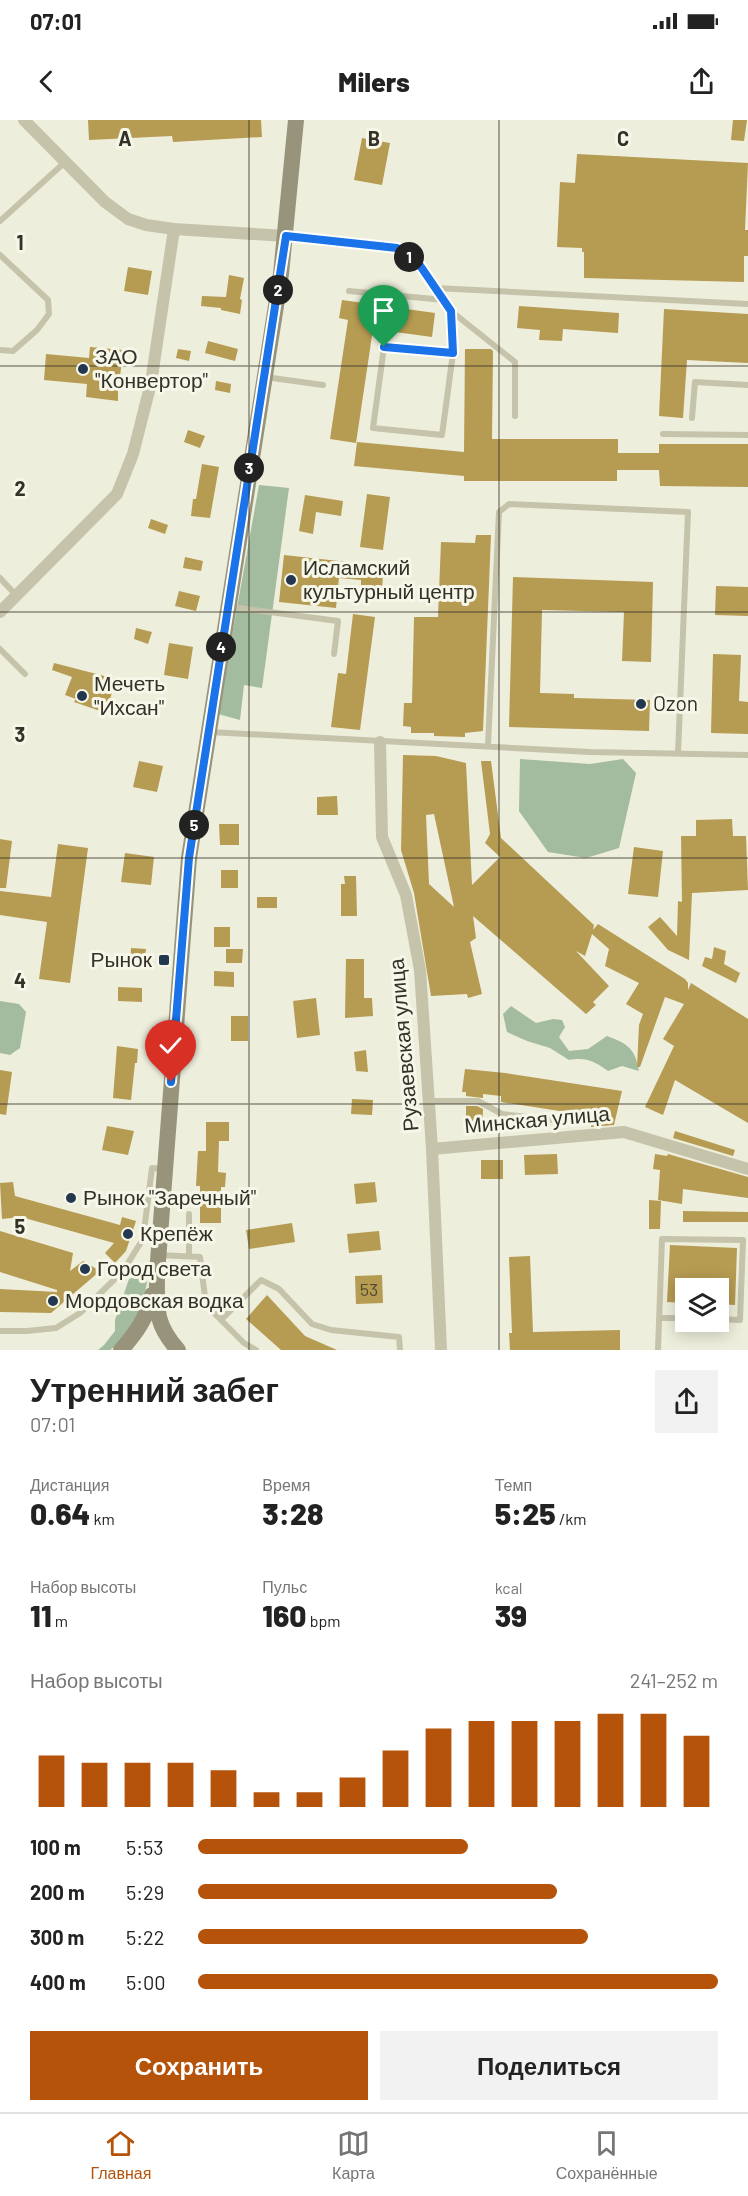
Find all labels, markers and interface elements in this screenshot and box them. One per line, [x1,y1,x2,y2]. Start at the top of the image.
text: 07:01 [30,8,82,34]
icon: back [30,65,63,98]
text: Milers [338,65,410,97]
icon: share [685,65,718,98]
text: A [118,126,132,150]
text: B [368,126,380,150]
text: C [617,126,629,150]
text: 1 [16,230,24,254]
pin: 1 [394,242,424,272]
text: 1 [406,247,412,266]
pin: 2 [263,275,293,305]
text: 2 [274,280,282,299]
pin [358,285,409,347]
icon: arrive [367,294,400,327]
place label: ЗАО "Конвертор" [95,343,208,392]
marker: ЗАО "Конвертор" [76,362,90,376]
pin: 3 [234,453,264,483]
text: 3 [245,458,253,477]
text: 2 [14,476,26,500]
place label: Исламский культурный центр [303,554,475,603]
marker: Исламский культурный центр [284,573,298,587]
pin: 4 [206,632,236,662]
text: 4 [216,637,226,656]
place label: Мечеть "Ихсан" [94,670,165,719]
marker: Мечеть "Ихсан" [75,689,89,703]
place label: Ozon [653,690,698,715]
marker: Ozon [634,697,648,711]
text: 3 [15,722,25,746]
pin: 5 [179,810,209,840]
text: 5 [190,815,198,834]
place label: Рынок [90,946,153,971]
marker: Рынок [157,953,171,967]
street label: Рузаевская улица [382,957,423,1133]
text: 4 [14,968,26,992]
pin [145,1020,196,1082]
icon: check [154,1029,187,1062]
street label: Минская улица [463,1100,611,1137]
place label: Рынок "Заречный" [83,1184,256,1209]
marker: Рынок "Заречный" [64,1191,78,1205]
text: 5 [15,1214,26,1238]
place label: Крепёж [140,1220,213,1245]
marker: Крепёж [121,1227,135,1241]
place label: Город света [97,1255,212,1280]
marker: Город света [78,1262,92,1276]
house number: 53 [360,1278,378,1300]
map controls [675,1278,729,1332]
button: layers [675,1278,729,1332]
place label: Мордовская водка [65,1287,244,1312]
marker: Мордовская водка [46,1294,60,1308]
text: Утренний забег [30,1369,279,1409]
button: share [655,1370,718,1433]
text: 07:01 [30,1412,75,1436]
text: Дистанция [30,1475,109,1494]
text: Время [262,1475,310,1494]
text: Темп [495,1475,532,1494]
text: 0.64 [30,1495,90,1531]
text: 3:28 [262,1495,323,1531]
text: 5:25 [495,1495,556,1531]
text: km [90,1509,115,1528]
text: /km [556,1509,587,1528]
text: Набор высоты [30,1577,136,1596]
text: Пульс [262,1577,307,1596]
text: kcal [495,1578,523,1597]
text: 11 [30,1597,52,1633]
text: 160 [262,1597,306,1633]
text: 39 [495,1597,527,1633]
text: m [52,1611,68,1630]
text: bpm [306,1611,340,1630]
text: Набор высоты [30,1668,163,1692]
text: 241–252 m [630,1668,718,1692]
text: 100 m [30,1835,81,1859]
text: 5:53 [126,1835,164,1859]
text: 200 m [30,1880,85,1904]
text: 5:29 [126,1880,164,1904]
text: 300 m [30,1925,84,1949]
text: 5:22 [126,1925,165,1949]
text: 400 m [30,1970,86,1994]
text: 5:00 [126,1970,166,1994]
button: Сохранить [30,2031,368,2100]
button: Поделиться [380,2031,718,2100]
tab: Главная [90,2127,151,2183]
tab: Карта [332,2127,375,2183]
tab: Сохранённые [556,2127,658,2183]

